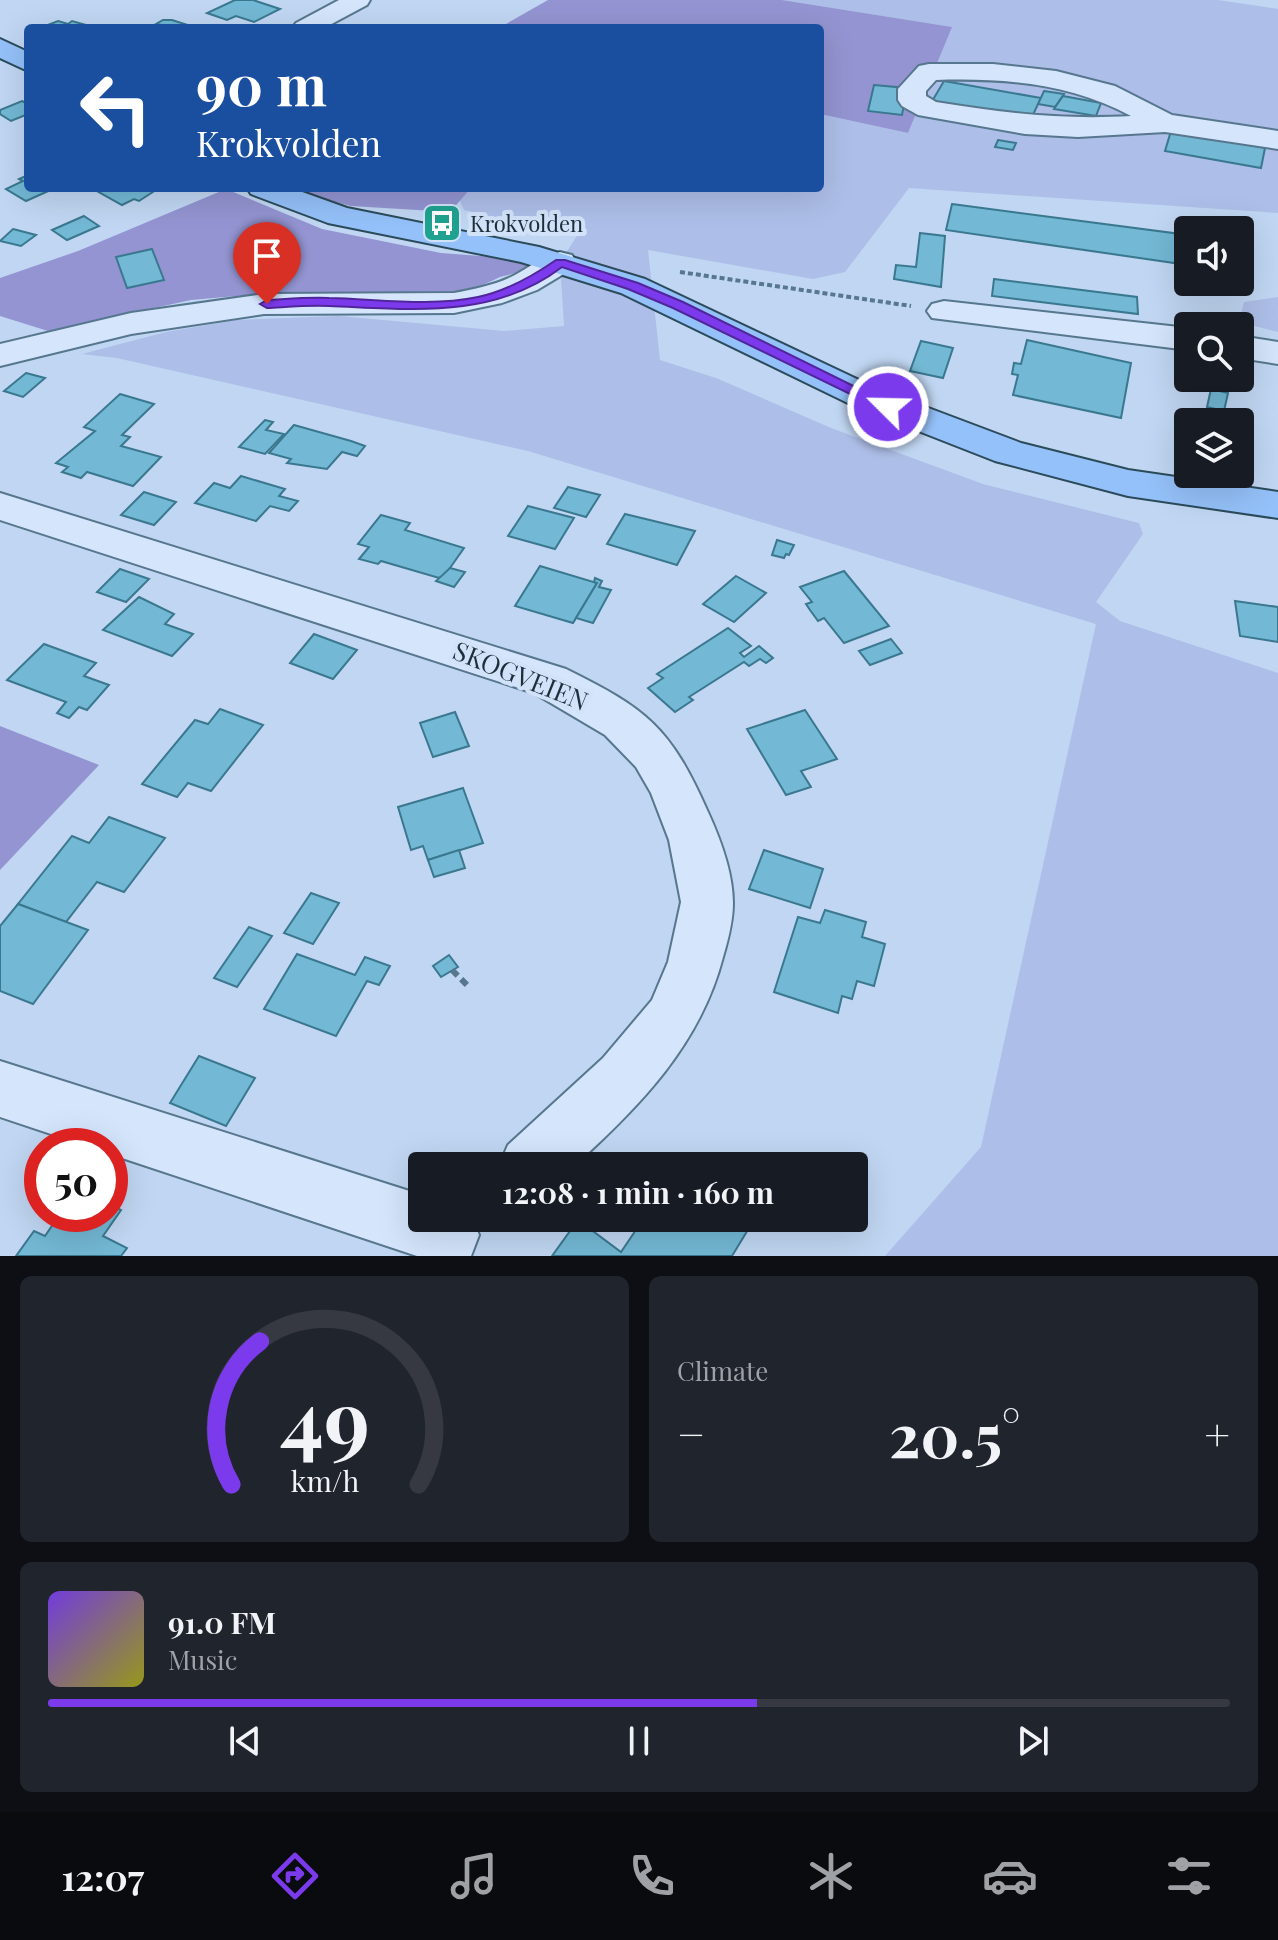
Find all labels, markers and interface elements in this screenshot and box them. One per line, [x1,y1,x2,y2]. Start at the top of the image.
text: 90 m [196,46,327,121]
icon: left [64,56,168,160]
text: Krokvolden [196,118,381,166]
bus stop icon: Krokvolden [421,202,463,244]
place label: Krokvolden [470,208,583,238]
map controls [1174,216,1254,488]
button: sound [1174,216,1254,296]
pin [233,222,301,304]
icon: arrive [245,234,289,278]
button: search [1174,312,1254,392]
position arrow [846,365,930,449]
button: layers [1174,408,1254,488]
street label: SKOGVEIEN [448,632,594,718]
speed limit sign: 50 [24,1128,128,1232]
text: 12:08 · 1 min · 160 m [502,1172,774,1212]
text: Climate [677,1353,768,1388]
text: 49 [280,1361,369,1472]
text: 20.5° [889,1393,1021,1473]
text: − [677,1403,705,1462]
text: + [1204,1403,1230,1462]
text: km/h [290,1461,359,1499]
text: 91.0 FM [168,1602,276,1642]
text: Music [168,1642,237,1677]
icon: previous [223,1719,267,1763]
icon: pause [617,1719,661,1763]
icon: next [1011,1719,1055,1763]
icon: directions [267,1848,323,1904]
icon: music [446,1848,502,1904]
icon: phone [624,1848,680,1904]
icon: climate [803,1848,859,1904]
icon: car [982,1848,1038,1904]
icon: filters [1161,1848,1217,1904]
text: 12:07 [61,1852,144,1900]

